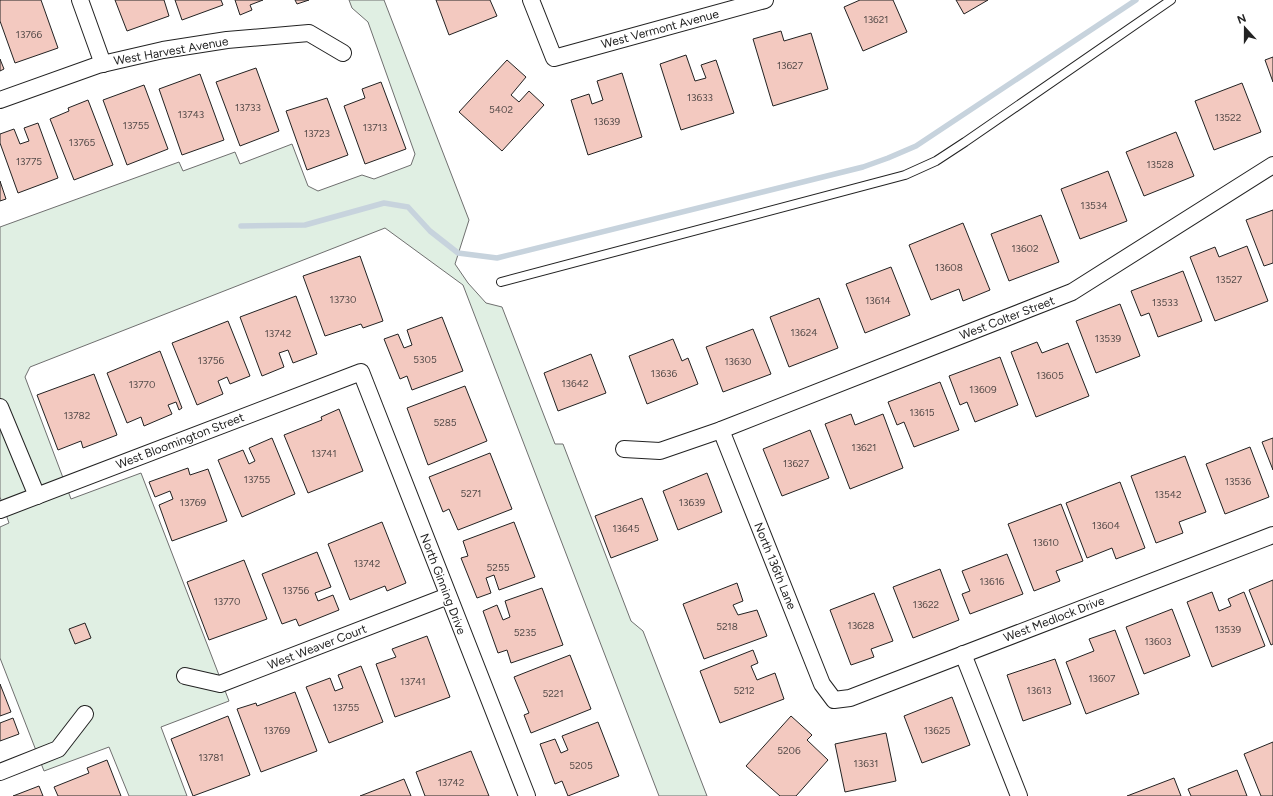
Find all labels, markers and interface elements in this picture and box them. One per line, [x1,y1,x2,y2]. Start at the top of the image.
street label: West Vermont Avenue [600,6,721,51]
north arrow [1225,8,1265,48]
text: N [1235,12,1248,27]
house number: 13621 [864,13,888,26]
house number: 13766 [16,28,42,41]
street label: West Harvest Avenue [113,34,230,68]
house number: 13627 [777,59,804,72]
house number: 13633 [687,91,713,104]
house number: 13733 [235,101,261,114]
house number: 5402 [489,103,513,116]
house number: 13743 [178,108,204,121]
house number: 13522 [1215,111,1241,124]
house number: 13639 [594,115,620,128]
house number: 13755 [123,119,149,132]
house number: 13713 [363,121,387,134]
house number: 13723 [304,127,330,140]
house number: 13765 [69,136,95,149]
house number: 13775 [16,155,42,168]
house number: 13528 [1146,158,1174,171]
house number: 13534 [1081,199,1107,212]
house number: 13602 [1011,242,1039,255]
house number: 13608 [935,261,963,274]
house number: 13527 [1216,273,1243,286]
house number: 13730 [330,293,356,306]
street label: West Colter Street [958,293,1057,343]
house number: 13614 [865,294,891,307]
house number: 13533 [1152,296,1178,309]
house number: 13624 [790,326,818,339]
house number: 13742 [265,327,291,340]
house number: 13539 [1095,332,1122,345]
house number: 5305 [413,353,437,366]
house number: 13756 [198,354,225,367]
house number: 13630 [724,355,752,368]
house number: 13636 [651,367,677,380]
house number: 13605 [1036,369,1064,382]
house number: 13642 [561,377,589,390]
house number: 13770 [129,378,155,391]
house number: 13609 [969,383,997,396]
house number: 13615 [909,406,935,419]
house number: 13782 [64,409,90,422]
street label: West Bloomington Street [114,410,246,472]
house number: 5285 [433,416,457,429]
house number: 13621 [852,441,876,454]
house number: 13741 [311,447,337,460]
house number: 13627 [783,457,810,470]
house number: 13755 [244,473,270,486]
house number: 13536 [1225,475,1252,488]
house number: 5271 [461,487,481,500]
house number: 13542 [1154,488,1182,501]
house number: 13769 [180,496,206,509]
house number: 13639 [679,496,705,509]
house number: 13604 [1092,519,1120,532]
street label: North 136th Lane [751,520,799,612]
house number: 13645 [612,522,640,535]
street label: North Ginning Drive [417,532,469,637]
house number: 13610 [1033,536,1059,549]
house number: 13742 [354,557,380,570]
house number: 5255 [487,561,510,574]
house number: 13616 [979,575,1005,588]
house number: 13756 [283,584,310,597]
street label: West Medlock Drive [1002,593,1107,645]
house number: 13770 [214,595,240,608]
house number: 13622 [913,598,939,611]
house number: 13628 [848,619,874,632]
house number: 5218 [716,620,738,633]
street label: West Weaver Court [266,622,369,672]
house number: 13539 [1215,623,1242,636]
house number: 5235 [514,626,537,639]
house number: 13603 [1144,635,1172,648]
house number: 13607 [1088,672,1116,685]
house number: 13741 [400,675,426,688]
house number: 5212 [733,684,755,697]
house number: 13613 [1027,684,1051,697]
house number: 5221 [542,687,564,700]
house number: 13755 [333,701,359,714]
house number: 13769 [264,724,290,737]
house number: 13625 [924,724,951,737]
house number: 5206 [777,744,801,757]
house number: 13781 [198,751,224,764]
house number: 13631 [854,757,878,770]
house number: 5205 [569,759,593,772]
house number: 13742 [438,776,464,789]

